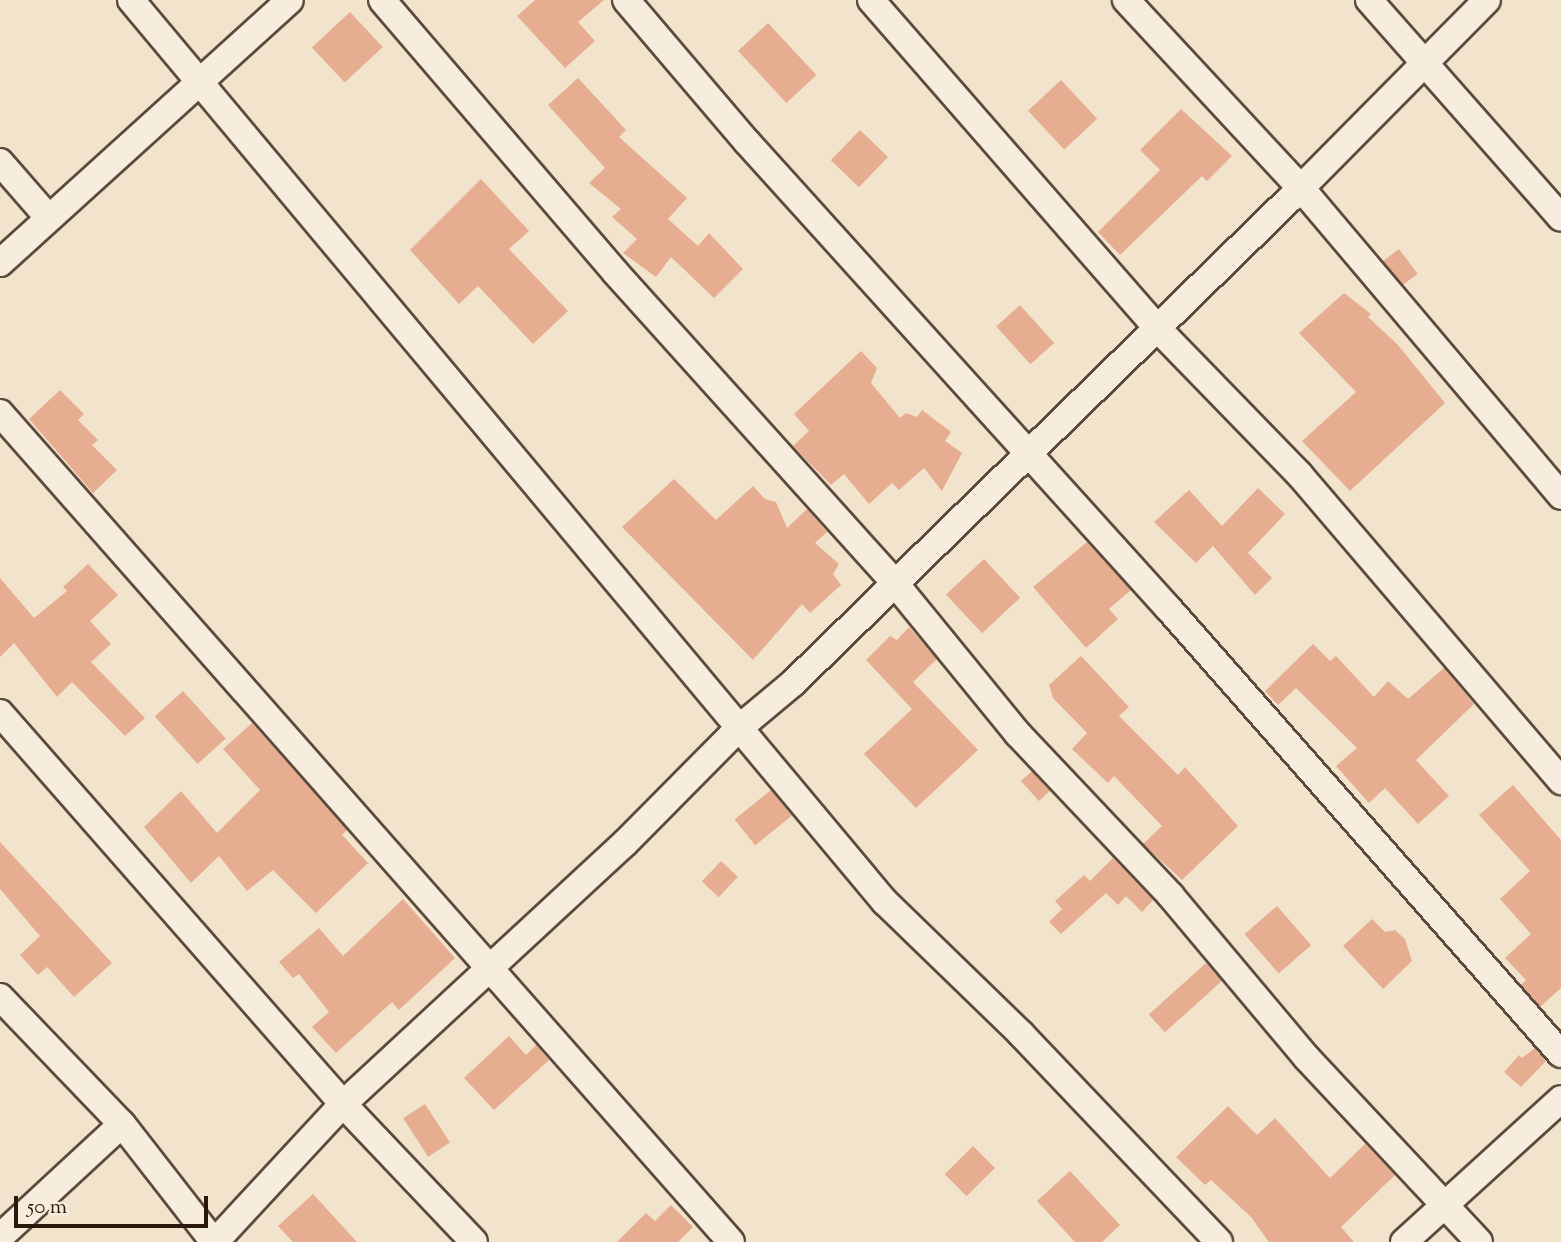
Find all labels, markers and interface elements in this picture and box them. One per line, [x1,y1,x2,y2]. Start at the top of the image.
scale bar [18,1182,212,1226]
text: 50 m [27,1193,67,1223]

